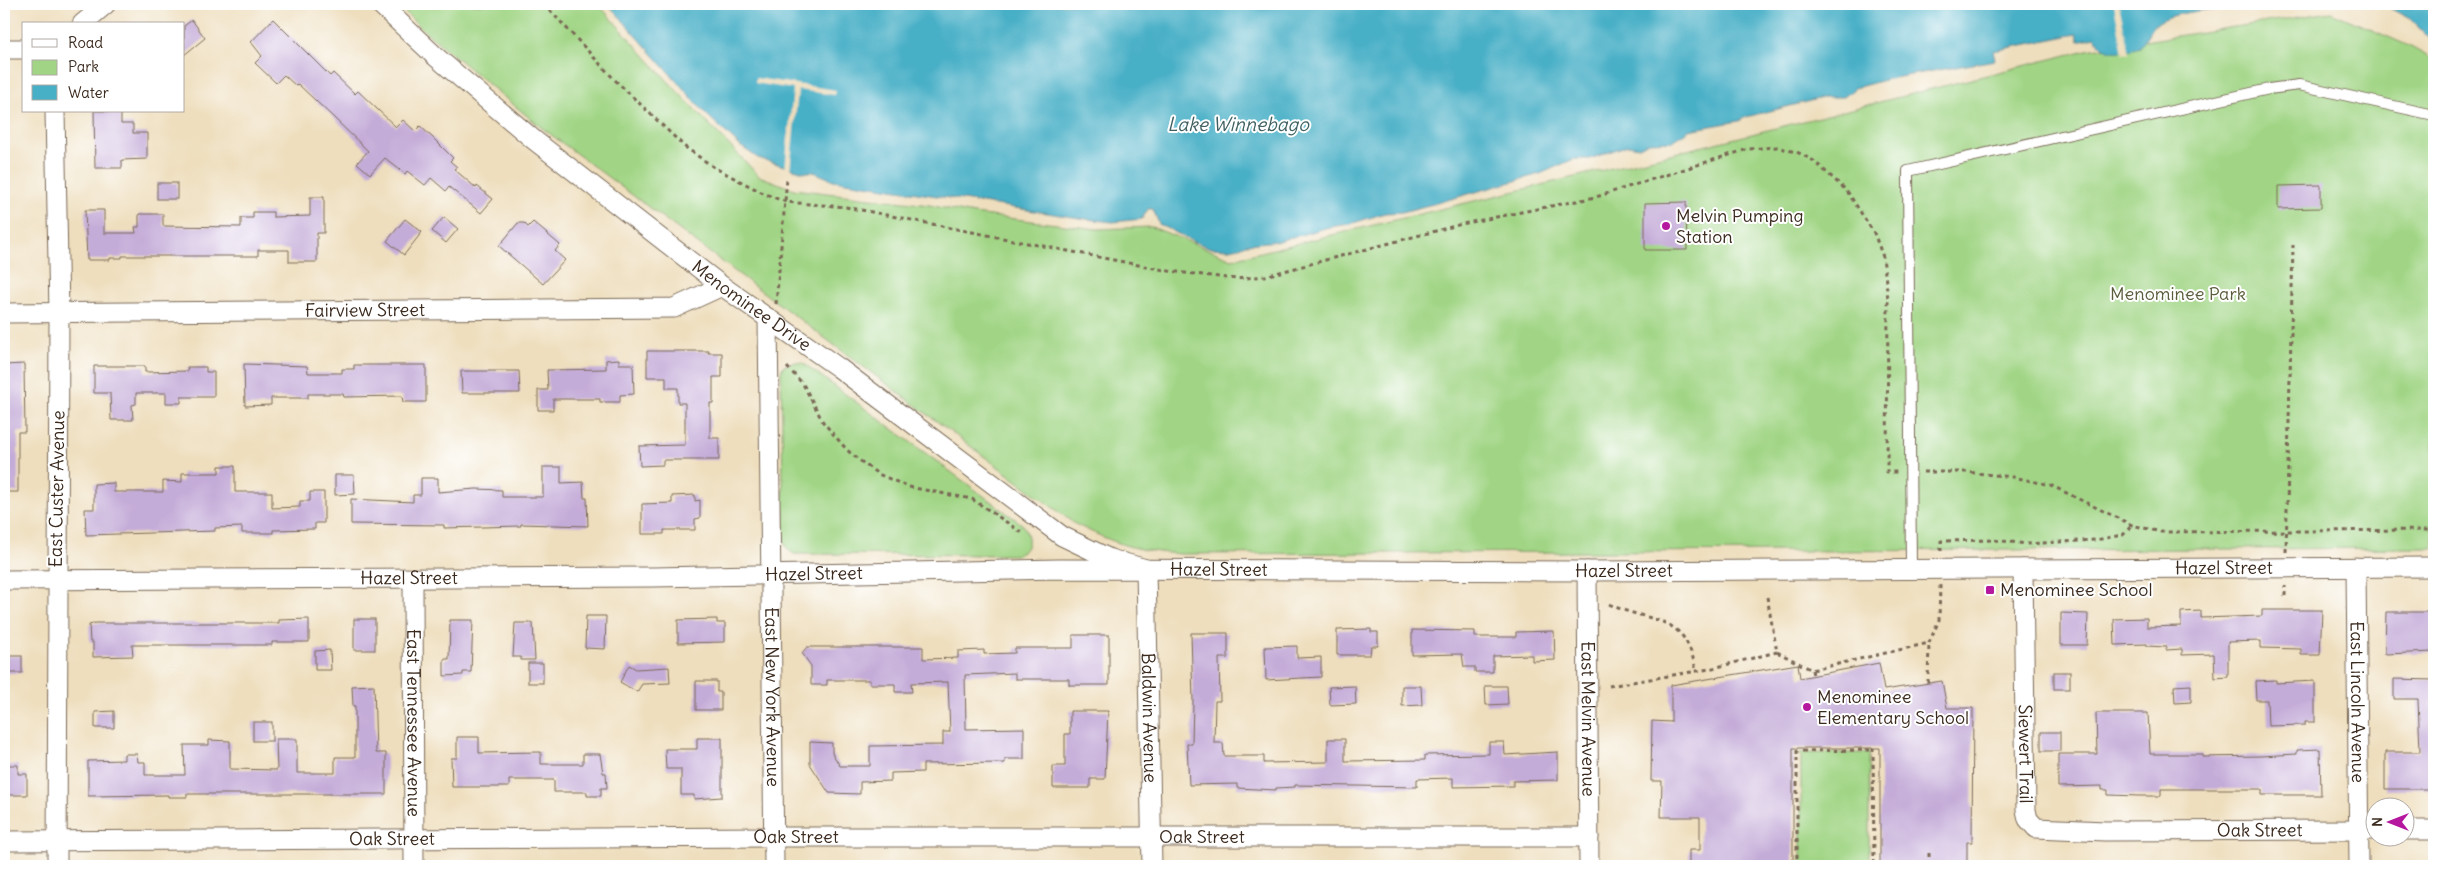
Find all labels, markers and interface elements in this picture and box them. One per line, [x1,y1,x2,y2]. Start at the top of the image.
legend [22,22,185,112]
text: Road [68,33,103,52]
text: Park [68,57,99,76]
text: Water [68,83,109,102]
water label: Lake Winnebago [1167,112,1310,136]
place label: Melvin Pumping Station [1676,204,1804,248]
marker: Melvin Pumping Station [1660,220,1672,232]
street label: Menominee Drive [687,255,816,356]
park label: Menominee Park [2110,282,2246,305]
street label: Fairview Street [305,298,425,322]
street label: East Custer Avenue [44,410,69,568]
street label: Hazel Street [2175,556,2273,579]
street label: Hazel Street [1170,557,1268,581]
street label: Hazel Street [1575,559,1673,582]
street label: Hazel Street [765,561,863,586]
street label: Hazel Street [360,566,458,589]
place label: Menominee School [2000,578,2152,601]
marker: Menominee School [1984,584,1996,596]
street label: East New York Avenue [760,607,785,787]
street label: East Lincoln Avenue [2346,621,2370,783]
street label: East Tennessee Avenue [402,629,426,817]
street label: East Melvin Avenue [1576,641,1601,797]
street label: Baldwin Avenue [1137,653,1162,783]
place label: Menominee Elementary School [1817,685,1969,729]
marker: Menominee Elementary School [1801,701,1813,713]
street label: Siewert Trail [2014,704,2038,804]
north arrow [2366,798,2416,848]
text: N [2368,817,2386,827]
street label: Oak Street [2217,818,2303,842]
street label: Oak Street [753,825,839,848]
street label: Oak Street [1159,825,1245,848]
street label: Oak Street [349,827,435,850]

